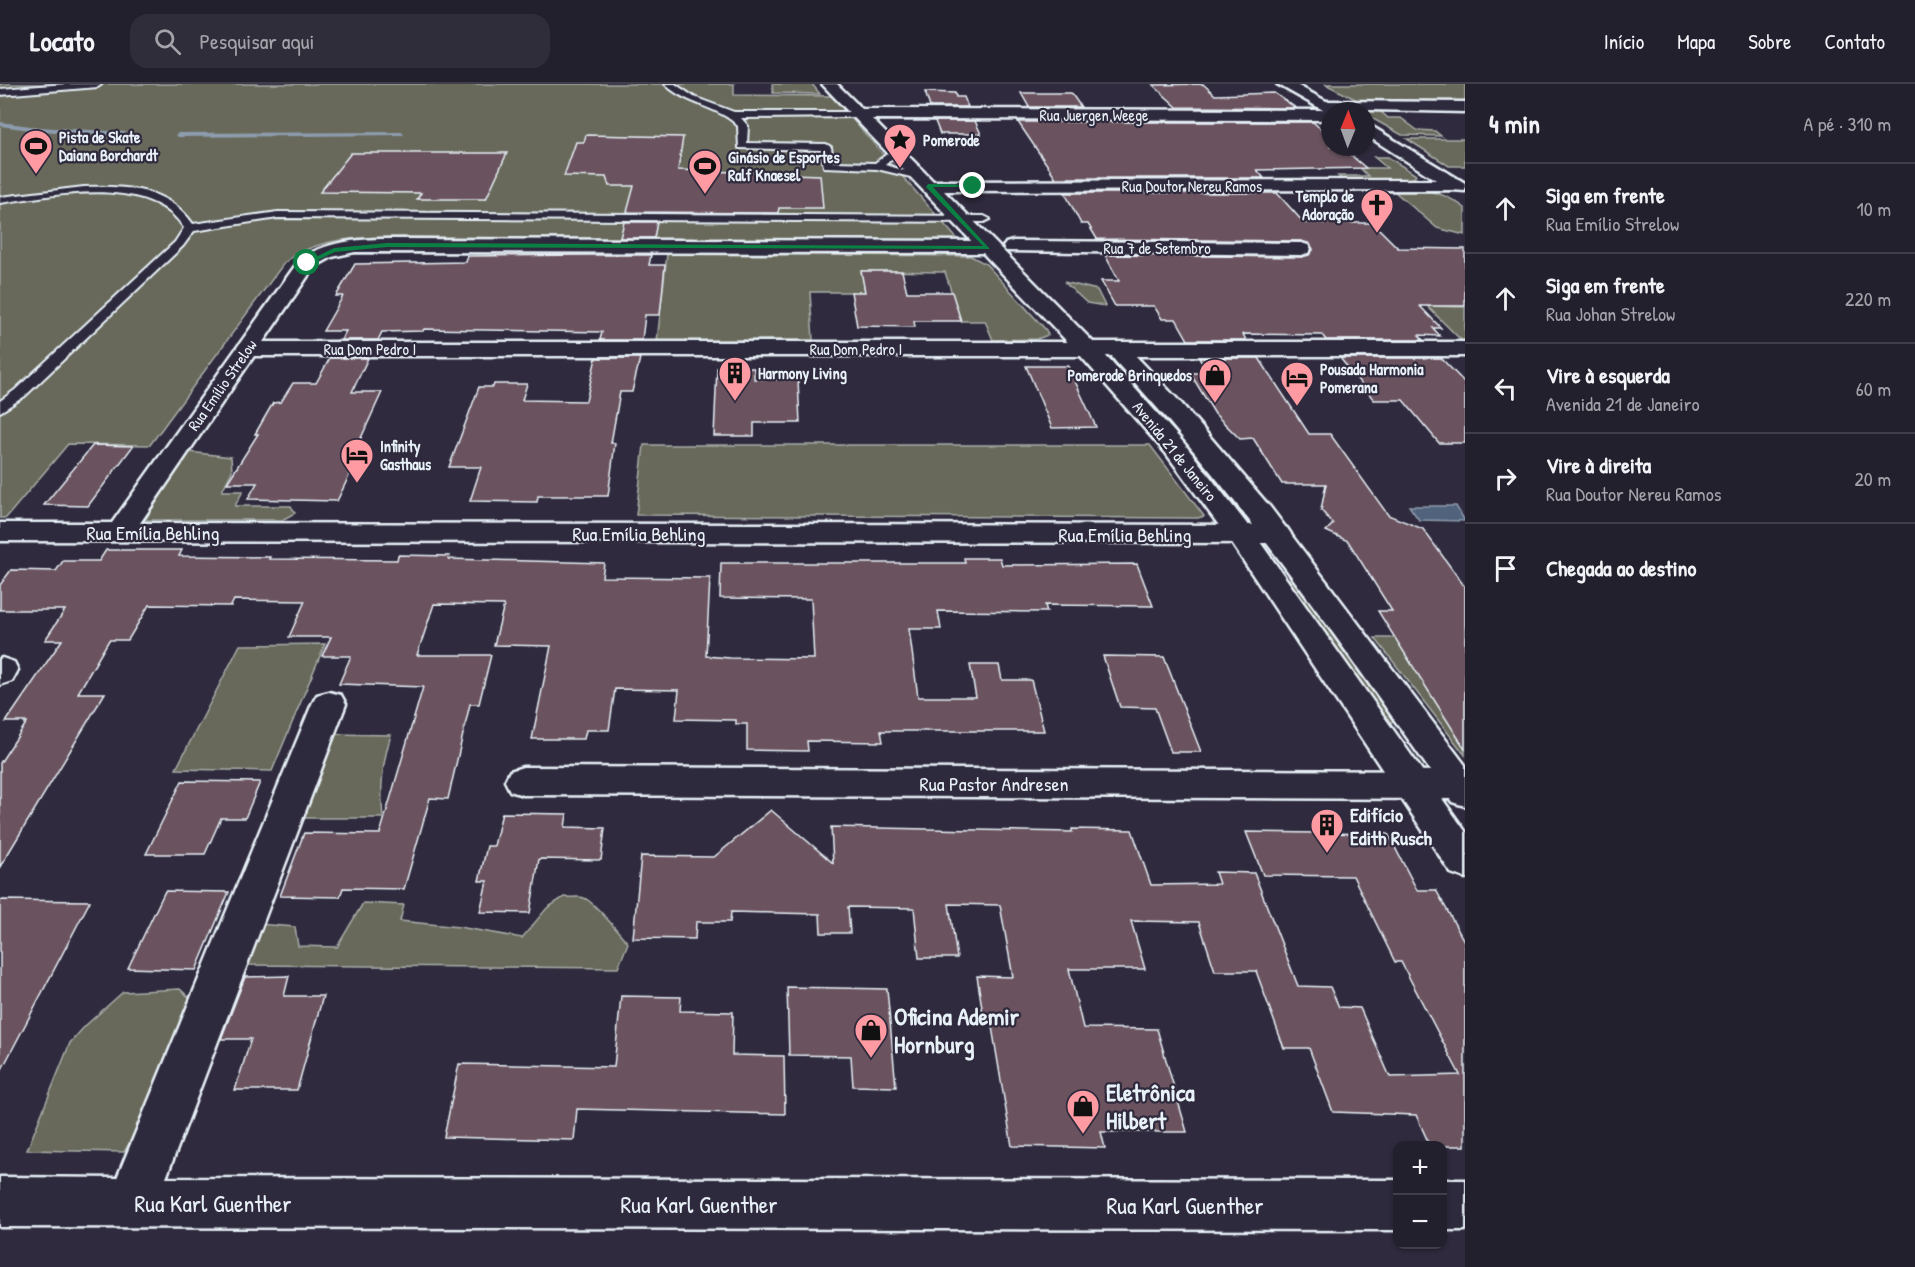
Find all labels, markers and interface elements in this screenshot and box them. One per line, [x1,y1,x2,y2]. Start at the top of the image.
search box [130,14,550,68]
text: Locato [30,22,94,60]
icon: search [151,25,184,58]
text: Pesquisar aqui [199,26,314,56]
text: Início [1604,27,1644,56]
text: Mapa [1677,27,1715,56]
text: Sobre [1748,27,1791,56]
text: Contato [1824,27,1885,56]
north arrow [1321,102,1375,156]
street label: Rua Juergen Weege [1040,104,1149,126]
text: 4 min [1489,106,1540,141]
text: A pé · 310 m [1804,110,1891,137]
place icon: Pomerode [882,122,918,169]
place label: Pista de Skate Daiana Borchardt [59,126,158,166]
sports icon: Pista de Skate Daiana Borchardt [18,128,54,175]
place label: Pomerode [923,129,980,151]
place label: Ginásio de Esportes Ralf Knaesel [728,146,840,186]
sports icon: Ginásio de Esportes Ralf Knaesel [687,148,723,195]
route end [959,172,985,198]
street label: Rua Doutor Nereu Ramos [1122,175,1262,197]
text: Siga em frente [1546,180,1665,210]
place label: Templo de Adoração [1294,185,1355,225]
church icon: Templo de Adoração [1359,187,1395,234]
icon: ahead [1489,192,1522,225]
text: 10 m [1857,195,1891,222]
text: Rua Emílio Strelow [1546,210,1679,237]
street label: Rua 7 de Setembro [1103,237,1211,259]
route start [293,249,319,275]
text: Siga em frente [1546,270,1665,300]
icon: ahead [1489,282,1522,315]
text: 220 m [1845,285,1891,312]
text: Rua Johan Strelow [1546,300,1675,327]
street label: Rua Emílio Strelow [182,335,262,435]
street label: Rua Dom Pedro I [324,338,416,360]
street label: Rua Dom Pedro I [810,338,902,360]
building icon: Harmony Living [717,355,753,402]
shop icon: Pomerode Brinquedos [1197,357,1233,404]
place label: Pousada Harmonia Pomerana [1320,358,1424,398]
hotel icon: Pousada Harmonia Pomerana [1279,360,1315,407]
text: Vire à esquerda [1546,360,1670,390]
place label: Harmony Living [758,362,847,385]
place label: Pomerode Brinquedos [1068,364,1193,387]
icon: left [1489,372,1522,405]
text: 60 m [1856,375,1891,402]
text: Avenida 21 de Janeiro [1546,390,1700,417]
street label: Avenida 21 de Janeiro [1128,396,1223,506]
place label: Infinity Gasthaus [380,435,432,475]
hotel icon: Infinity Gasthaus [339,437,375,484]
text: Vire à direita [1546,450,1651,480]
icon: right [1489,462,1522,495]
text: 20 m [1854,465,1891,492]
text: Rua Doutor Nereu Ramos [1546,480,1721,507]
street label: Rua Emília Behling [87,519,220,546]
street label: Rua Emília Behling [573,520,706,547]
street label: Rua Emília Behling [1059,521,1192,548]
icon: arrive [1489,552,1522,585]
text: Chegada ao destino [1546,553,1696,583]
street label: Rua Pastor Andresen [920,770,1068,797]
place label: Edifício Edith Rusch [1350,801,1433,851]
building icon: Edifício Edith Rusch [1309,807,1345,854]
place label: Oficina Ademir Hornburg [894,1000,1020,1061]
shop icon: Oficina Ademir Hornburg [853,1012,889,1059]
place label: Eletrônica Hilbert [1106,1076,1195,1136]
shop icon: Eletrônica Hilbert [1065,1088,1101,1135]
map controls [1393,1141,1447,1249]
button: + [1393,1141,1447,1195]
street label: Rua Karl Guenther [134,1187,292,1219]
street label: Rua Karl Guenther [620,1188,778,1220]
street label: Rua Karl Guenther [1106,1189,1264,1221]
button: − [1393,1195,1447,1249]

